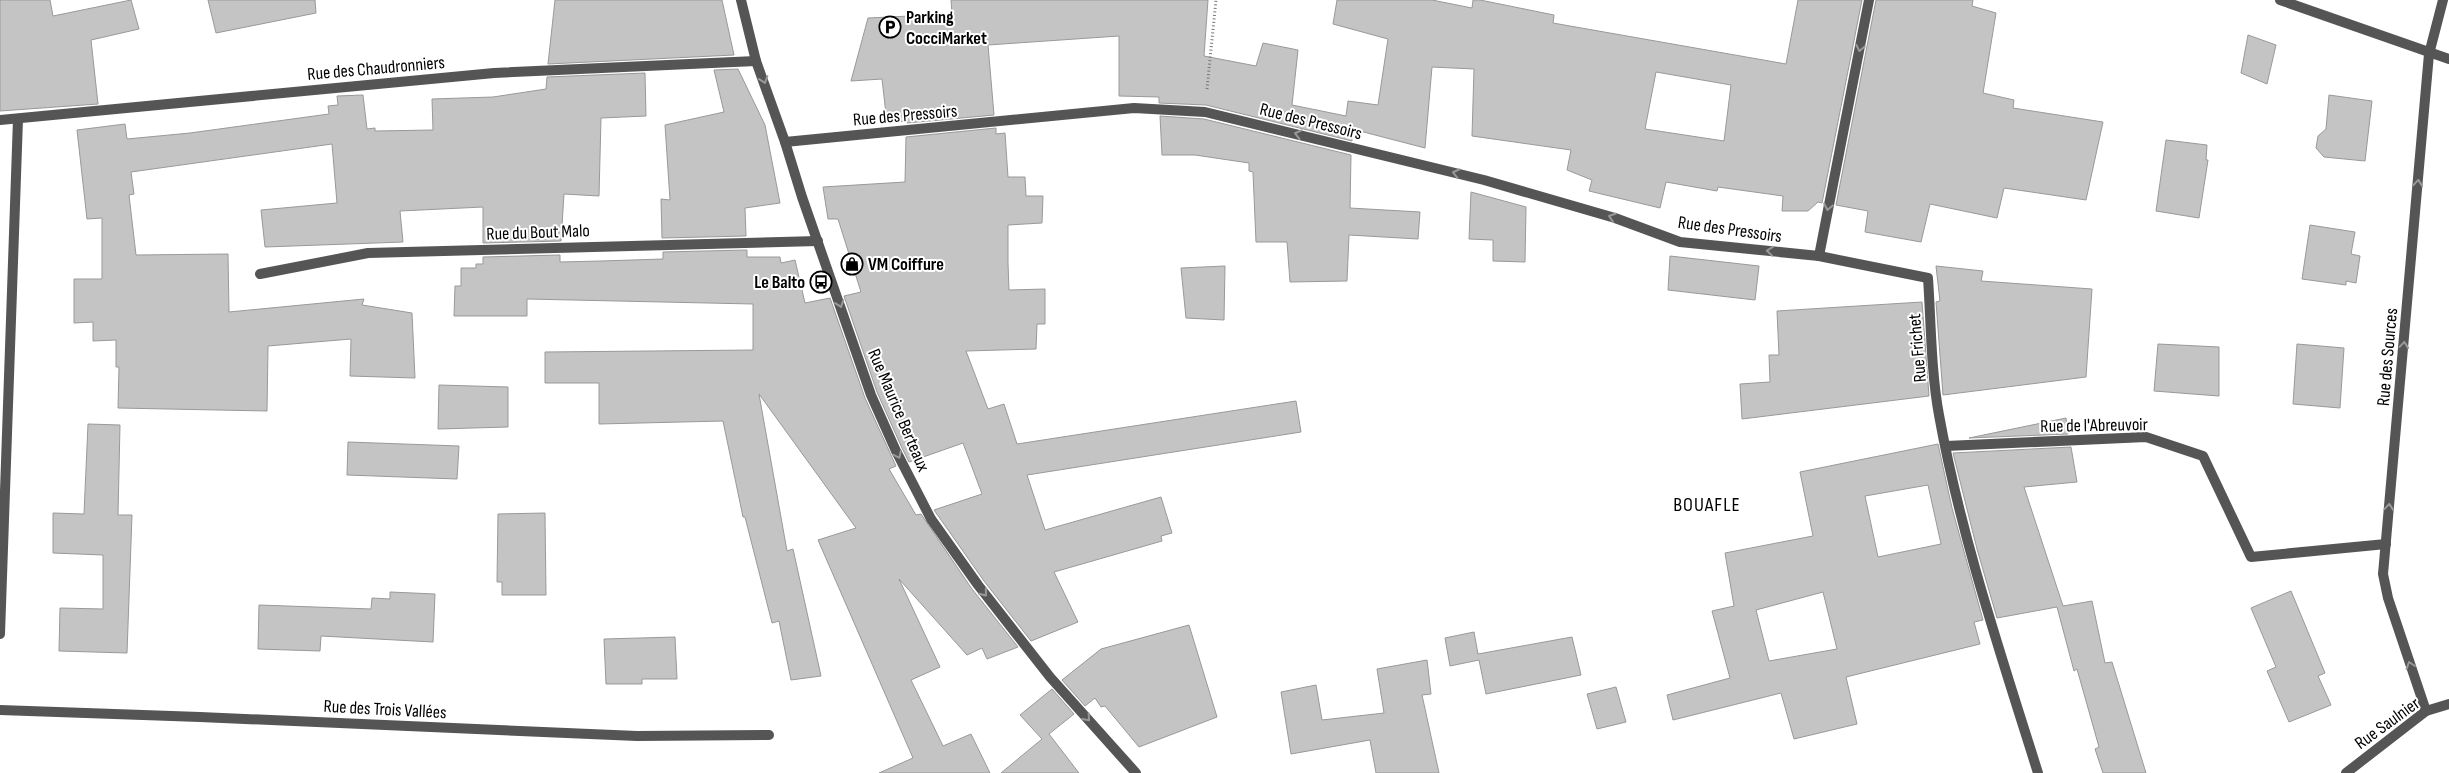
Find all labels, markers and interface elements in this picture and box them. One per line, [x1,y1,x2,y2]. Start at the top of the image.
place label: Parking CocciMarket [906,7,987,49]
parking icon: Parking CocciMarket [878,15,902,39]
one-way arrow [1856,43,1866,52]
street label: Rue des Chaudronniers [306,52,446,85]
one-way arrow [758,76,768,84]
street label: Rue des Pressoirs [1258,99,1364,144]
street label: Rue des Pressoirs [852,100,958,131]
one-way arrow [1294,129,1303,140]
one-way arrow [1452,168,1461,179]
one-way arrow [2412,179,2423,187]
one-way arrow [1824,203,1834,212]
street label: Rue des Pressoirs [1677,212,1783,247]
one-way arrow [1609,213,1617,223]
street label: Rue du Bout Malo [486,220,590,245]
one-way arrow [1766,246,1774,257]
shop icon: VM Coiffure [840,252,864,276]
place label: VM Coiffure [868,254,944,275]
bus stop icon: Le Balto [809,270,833,294]
place label: Le Balto [754,272,805,293]
one-way arrow [834,299,844,307]
street label: Rue des Sources [2373,307,2402,407]
street label: Rue Frichet [1904,312,1931,383]
one-way arrow [2398,341,2409,349]
street label: Rue Maurice Berteaux [863,346,934,475]
street label: Rue de l'Abreuvoir [2040,414,2148,437]
one-way arrow [892,450,902,459]
district label: BOUAFLE [1673,493,1741,517]
one-way arrow [2383,503,2394,511]
one-way arrow [978,587,987,596]
one-way arrow [2406,661,2416,670]
street label: Rue Saulnier [2351,693,2424,754]
street label: Rue des Trois Vallées [323,696,447,723]
one-way arrow [1081,712,1090,721]

